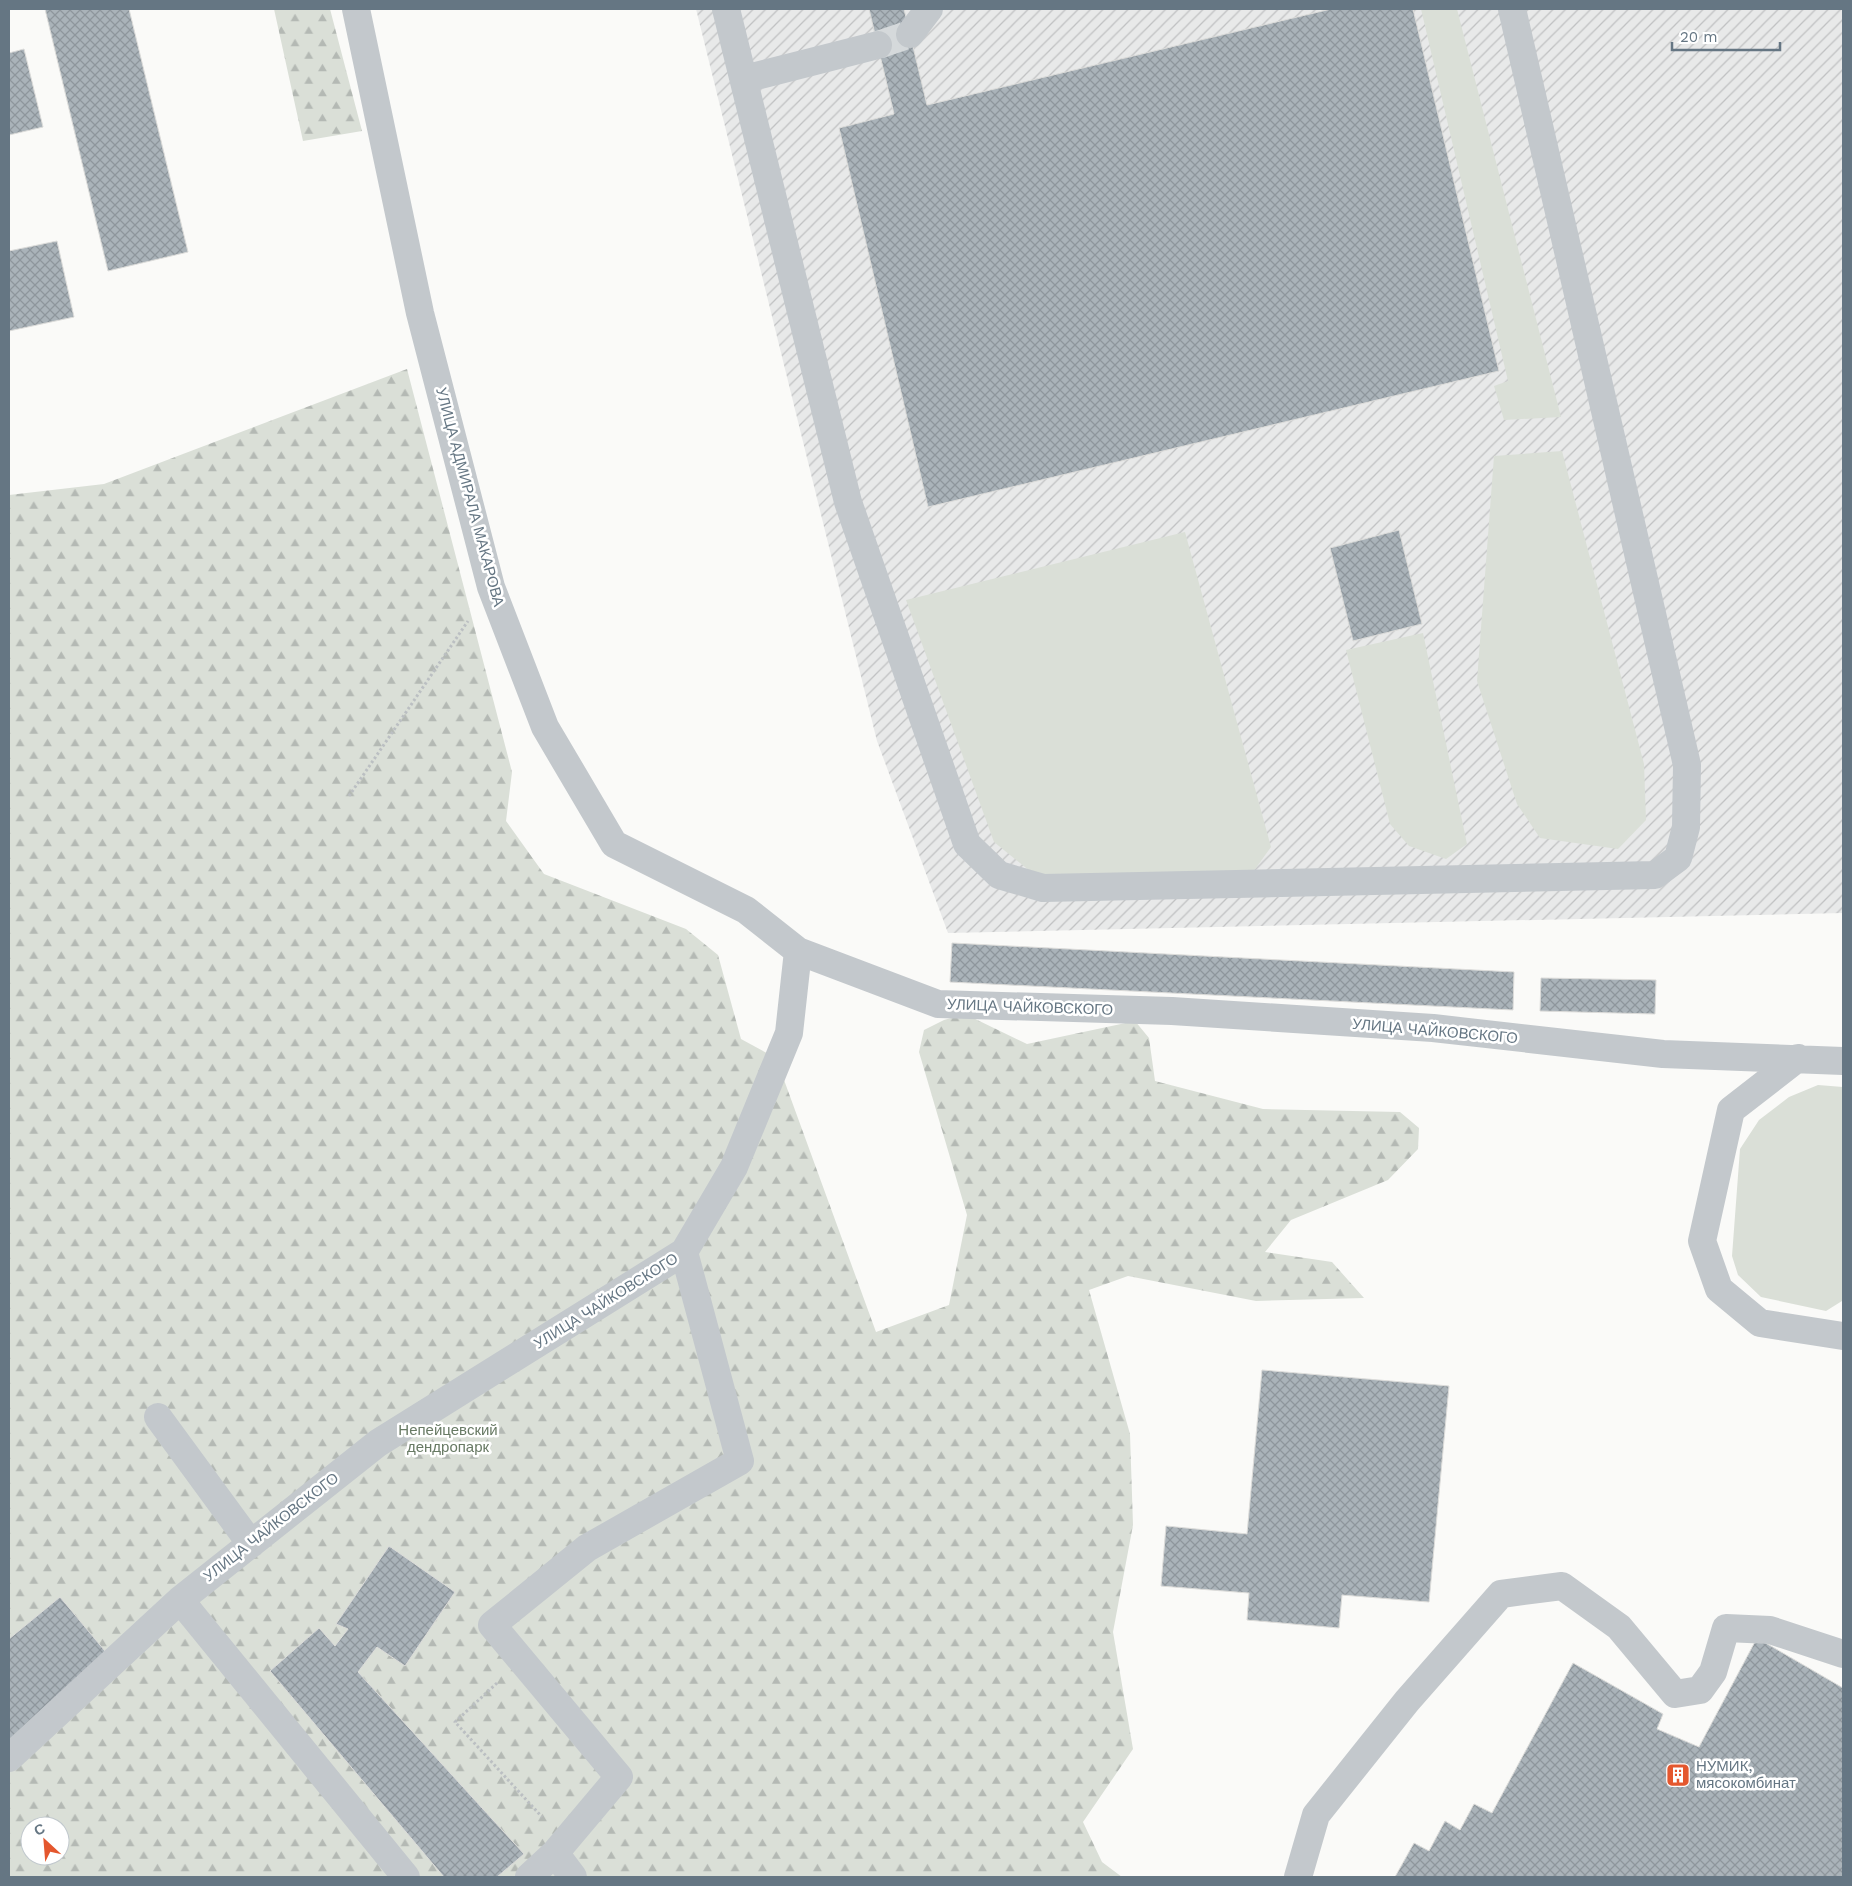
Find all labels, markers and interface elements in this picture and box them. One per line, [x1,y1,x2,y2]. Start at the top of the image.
scale bar [1672,20,1780,52]
text: 20 m [1680,28,1718,46]
street label: УЛИЦА АДМИРАЛА МАКАРОВА [432,385,508,609]
street label: УЛИЦА ЧАЙКОВСКОГО [947,995,1113,1019]
street label: УЛИЦА ЧАЙКОВСКОГО [1351,1015,1519,1047]
street label: УЛИЦА ЧАЙКОВСКОГО [531,1249,681,1353]
park label: Непейцевский дендропарк [398,1421,498,1456]
street label: УЛИЦА ЧАЙКОВСКОГО [200,1469,342,1585]
place label: НУМИК, мясокомбинат [1696,1757,1796,1792]
building icon: НУМИК, мясокомбинат [1665,1762,1691,1788]
north arrow [20,1816,70,1866]
text: С [31,1820,47,1839]

